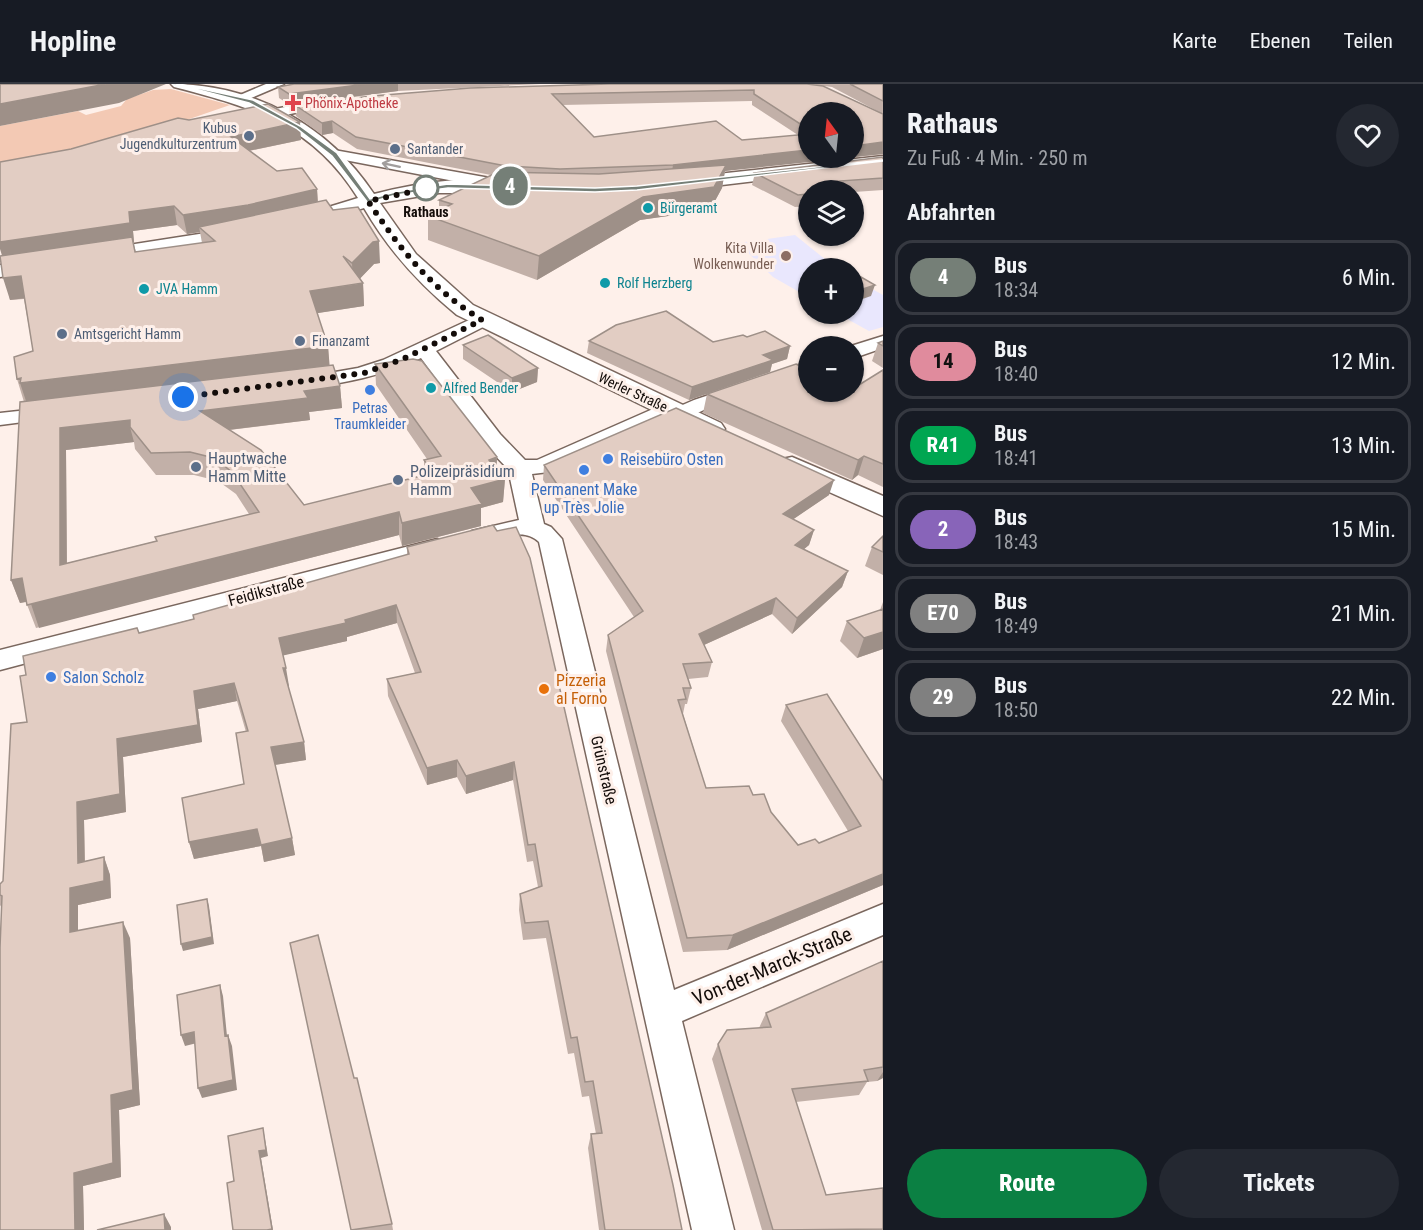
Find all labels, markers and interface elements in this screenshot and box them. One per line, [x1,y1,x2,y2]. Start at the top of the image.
text: Hopline [30,25,116,58]
text: Karte [1172,29,1217,53]
text: Ebenen [1250,29,1311,53]
text: Teilen [1344,29,1393,53]
place label: Phönix-Apotheke [305,95,399,111]
marker: Phönix-Apotheke [286,96,300,110]
north arrow [798,102,864,168]
map controls [798,102,864,402]
button: heart [1336,104,1399,167]
text: Rathaus [907,107,998,140]
place label: Kubus Jugendkulturzentrum [120,120,237,152]
marker: Kubus Jugendkulturzentrum [242,129,256,143]
place label: Santander [407,141,463,157]
marker: Santander [388,142,402,156]
text: Zu Fuß · 4 Min. · 250 m [907,146,1088,170]
one-way arrow [382,159,401,171]
line badge: 4 [490,166,530,206]
text: 4 [505,174,515,198]
marker: Rathaus [413,175,439,201]
button: layers [798,180,864,246]
place label: Bürgeramt [660,200,717,216]
text: Abfahrten [907,200,995,225]
marker: Bürgeramt [641,201,655,215]
place label: Rathaus [403,204,449,220]
place label: Kita Villa Wolkenwunder [693,240,774,272]
marker: Kita Villa Wolkenwunder [779,249,793,263]
text: Bus [994,253,1027,278]
button: + [798,258,864,324]
text: 4 [938,265,948,289]
text: 6 Min. [1342,265,1396,290]
place label: Rolf Herzberg [617,275,692,291]
marker: Rolf Herzberg [598,276,612,290]
text: 18:34 [994,278,1038,302]
place label: JVA Hamm [156,281,218,297]
marker: JVA Hamm [137,282,151,296]
place label: Amtsgericht Hamm [74,326,181,342]
marker: Amtsgericht Hamm [55,327,69,341]
place label: Finanzamt [312,333,370,349]
marker: Finanzamt [293,334,307,348]
button: − [798,336,864,402]
text: Bus [994,337,1027,362]
text: 14 [932,349,954,373]
text: 12 Min. [1331,349,1396,374]
text: 18:40 [994,362,1038,386]
street label: Werler Straße [596,369,671,415]
place label: Alfred Bender [443,380,518,396]
marker: Alfred Bender [424,381,438,395]
your location [168,382,198,412]
marker: Petras Traumkleider [363,383,377,397]
place label: Petras Traumkleider [334,400,406,432]
text: Bus [994,421,1027,446]
text: R41 [927,433,959,457]
text: 13 Min. [1331,433,1396,458]
text: 18:41 [994,446,1038,470]
place label: Hauptwache Hamm Mitte [208,449,287,486]
place label: Reisebüro Osten [620,450,723,469]
marker: Reisebüro Osten [601,452,615,466]
marker: Hauptwache Hamm Mitte [189,460,203,474]
place label: Polizeipräsidium Hamm [410,462,515,499]
marker: Permanent Make up Très Jolie [577,463,591,477]
marker: Polizeipräsidium Hamm [391,473,405,487]
place label: Permanent Make up Très Jolie [531,480,637,517]
text: Bus [994,505,1027,530]
text: 2 [938,517,948,541]
text: 15 Min. [1331,517,1396,542]
text: 18:43 [994,530,1038,554]
street label: Feidikstraße [226,572,306,610]
text: Bus [994,589,1027,614]
text: E70 [927,601,959,625]
text: 21 Min. [1331,601,1396,626]
text: 18:49 [994,614,1038,638]
place label: Salon Scholz [63,668,144,687]
marker: Salon Scholz [44,670,58,684]
place label: Pizzeria al Forno [556,671,607,708]
text: Bus [994,673,1027,698]
marker: Pizzeria al Forno [537,682,551,696]
text: 29 [932,685,954,709]
text: 22 Min. [1331,685,1396,710]
text: 18:50 [994,698,1038,722]
street label: Grünstraße [587,734,621,806]
street label: Von-der-Marck-Straße [689,922,855,1010]
button: Route [907,1149,1147,1218]
button: Tickets [1159,1149,1399,1218]

